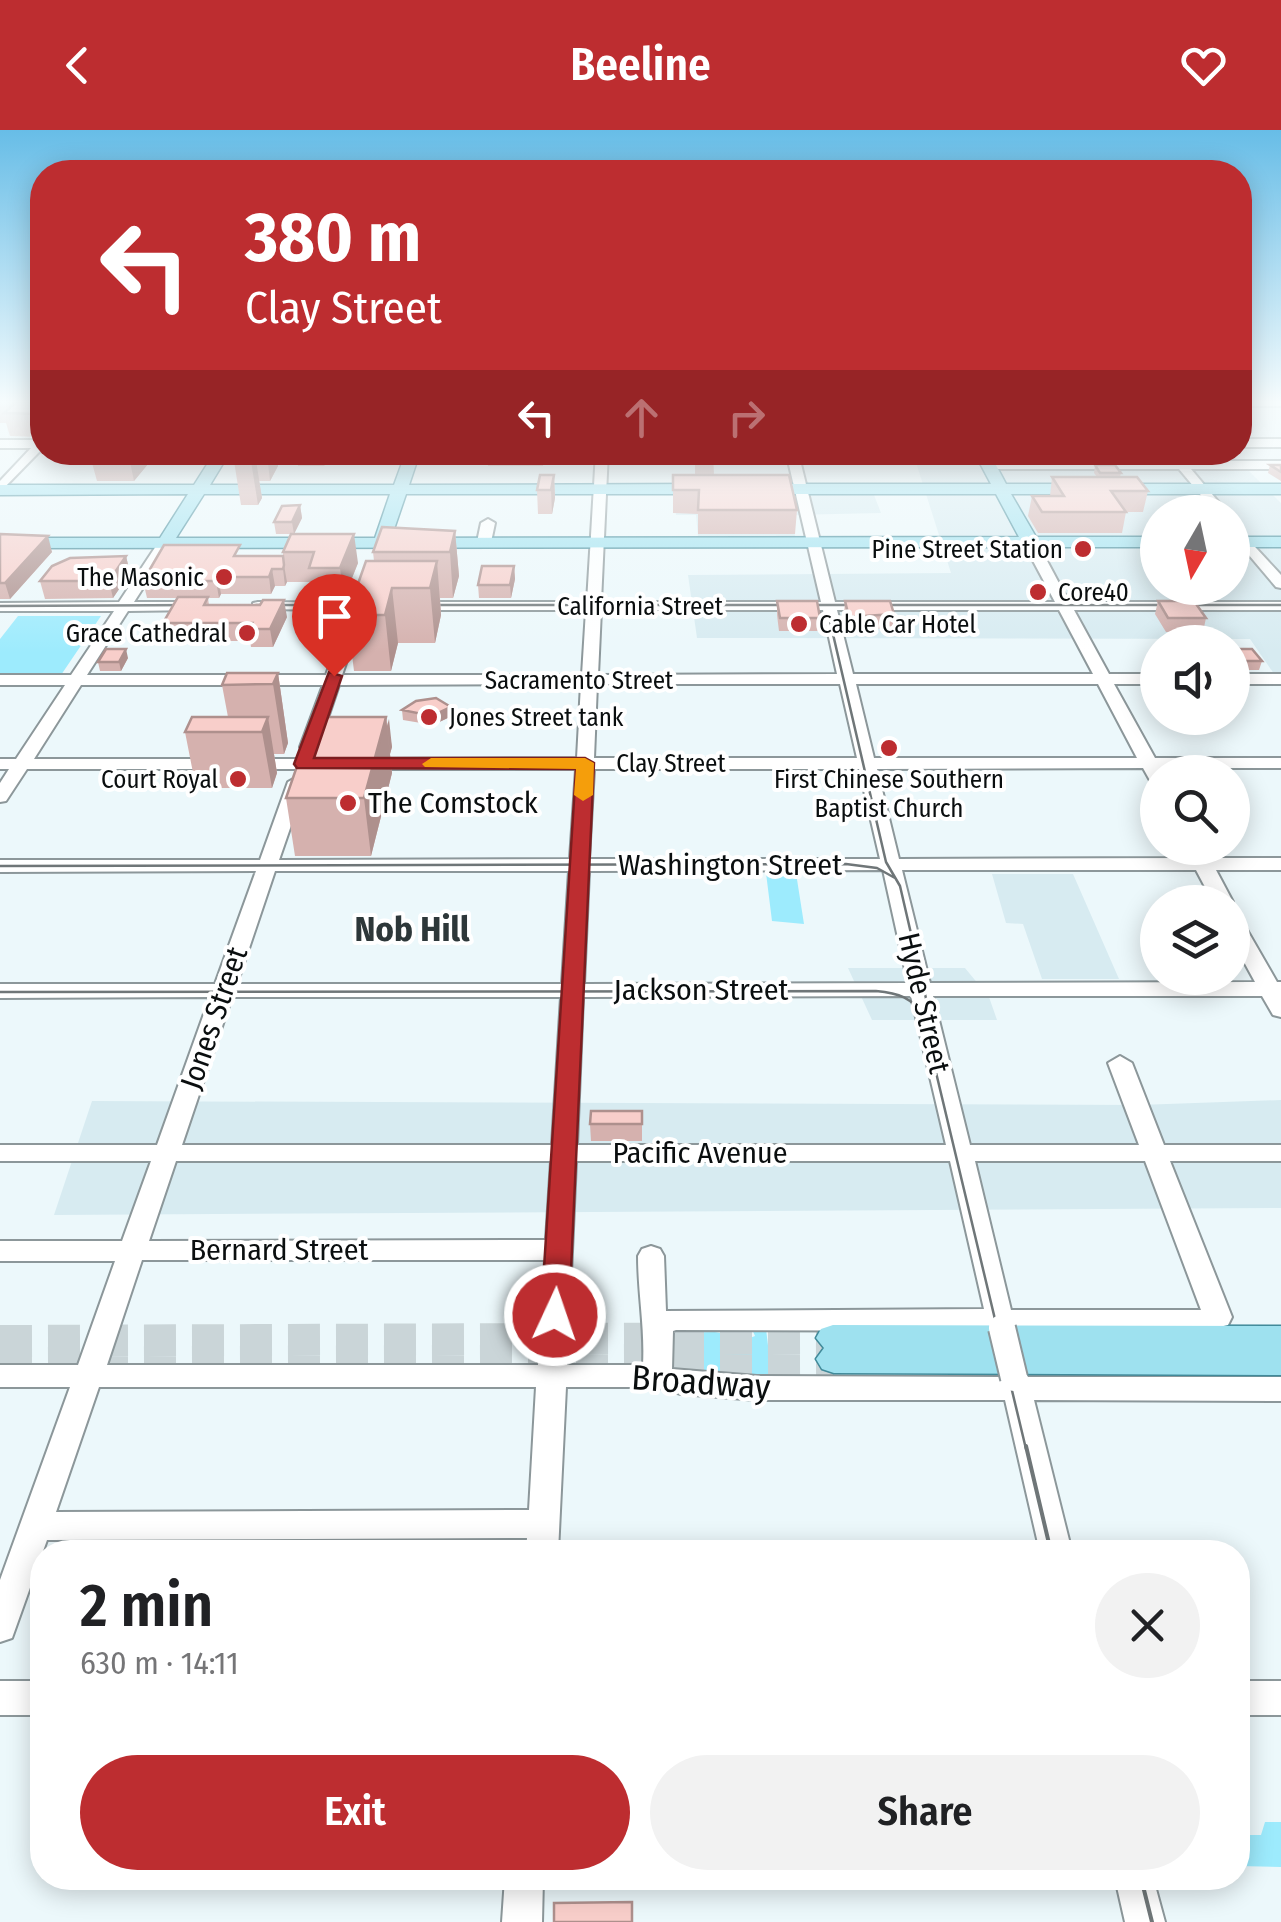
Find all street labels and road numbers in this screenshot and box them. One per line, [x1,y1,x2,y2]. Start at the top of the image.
street label: California Street [557,592,724,622]
street label: Sacramento Street [485,666,674,696]
street label: Clay Street [616,749,726,779]
street label: Washington Street [618,847,842,883]
street label: Hyde Street [890,929,958,1077]
street label: Jones Street [173,942,255,1094]
street label: Jackson Street [614,972,789,1008]
street label: Pacific Avenue [613,1135,787,1171]
street label: Bernard Street [190,1232,369,1268]
street label: Broadway [630,1356,772,1408]

